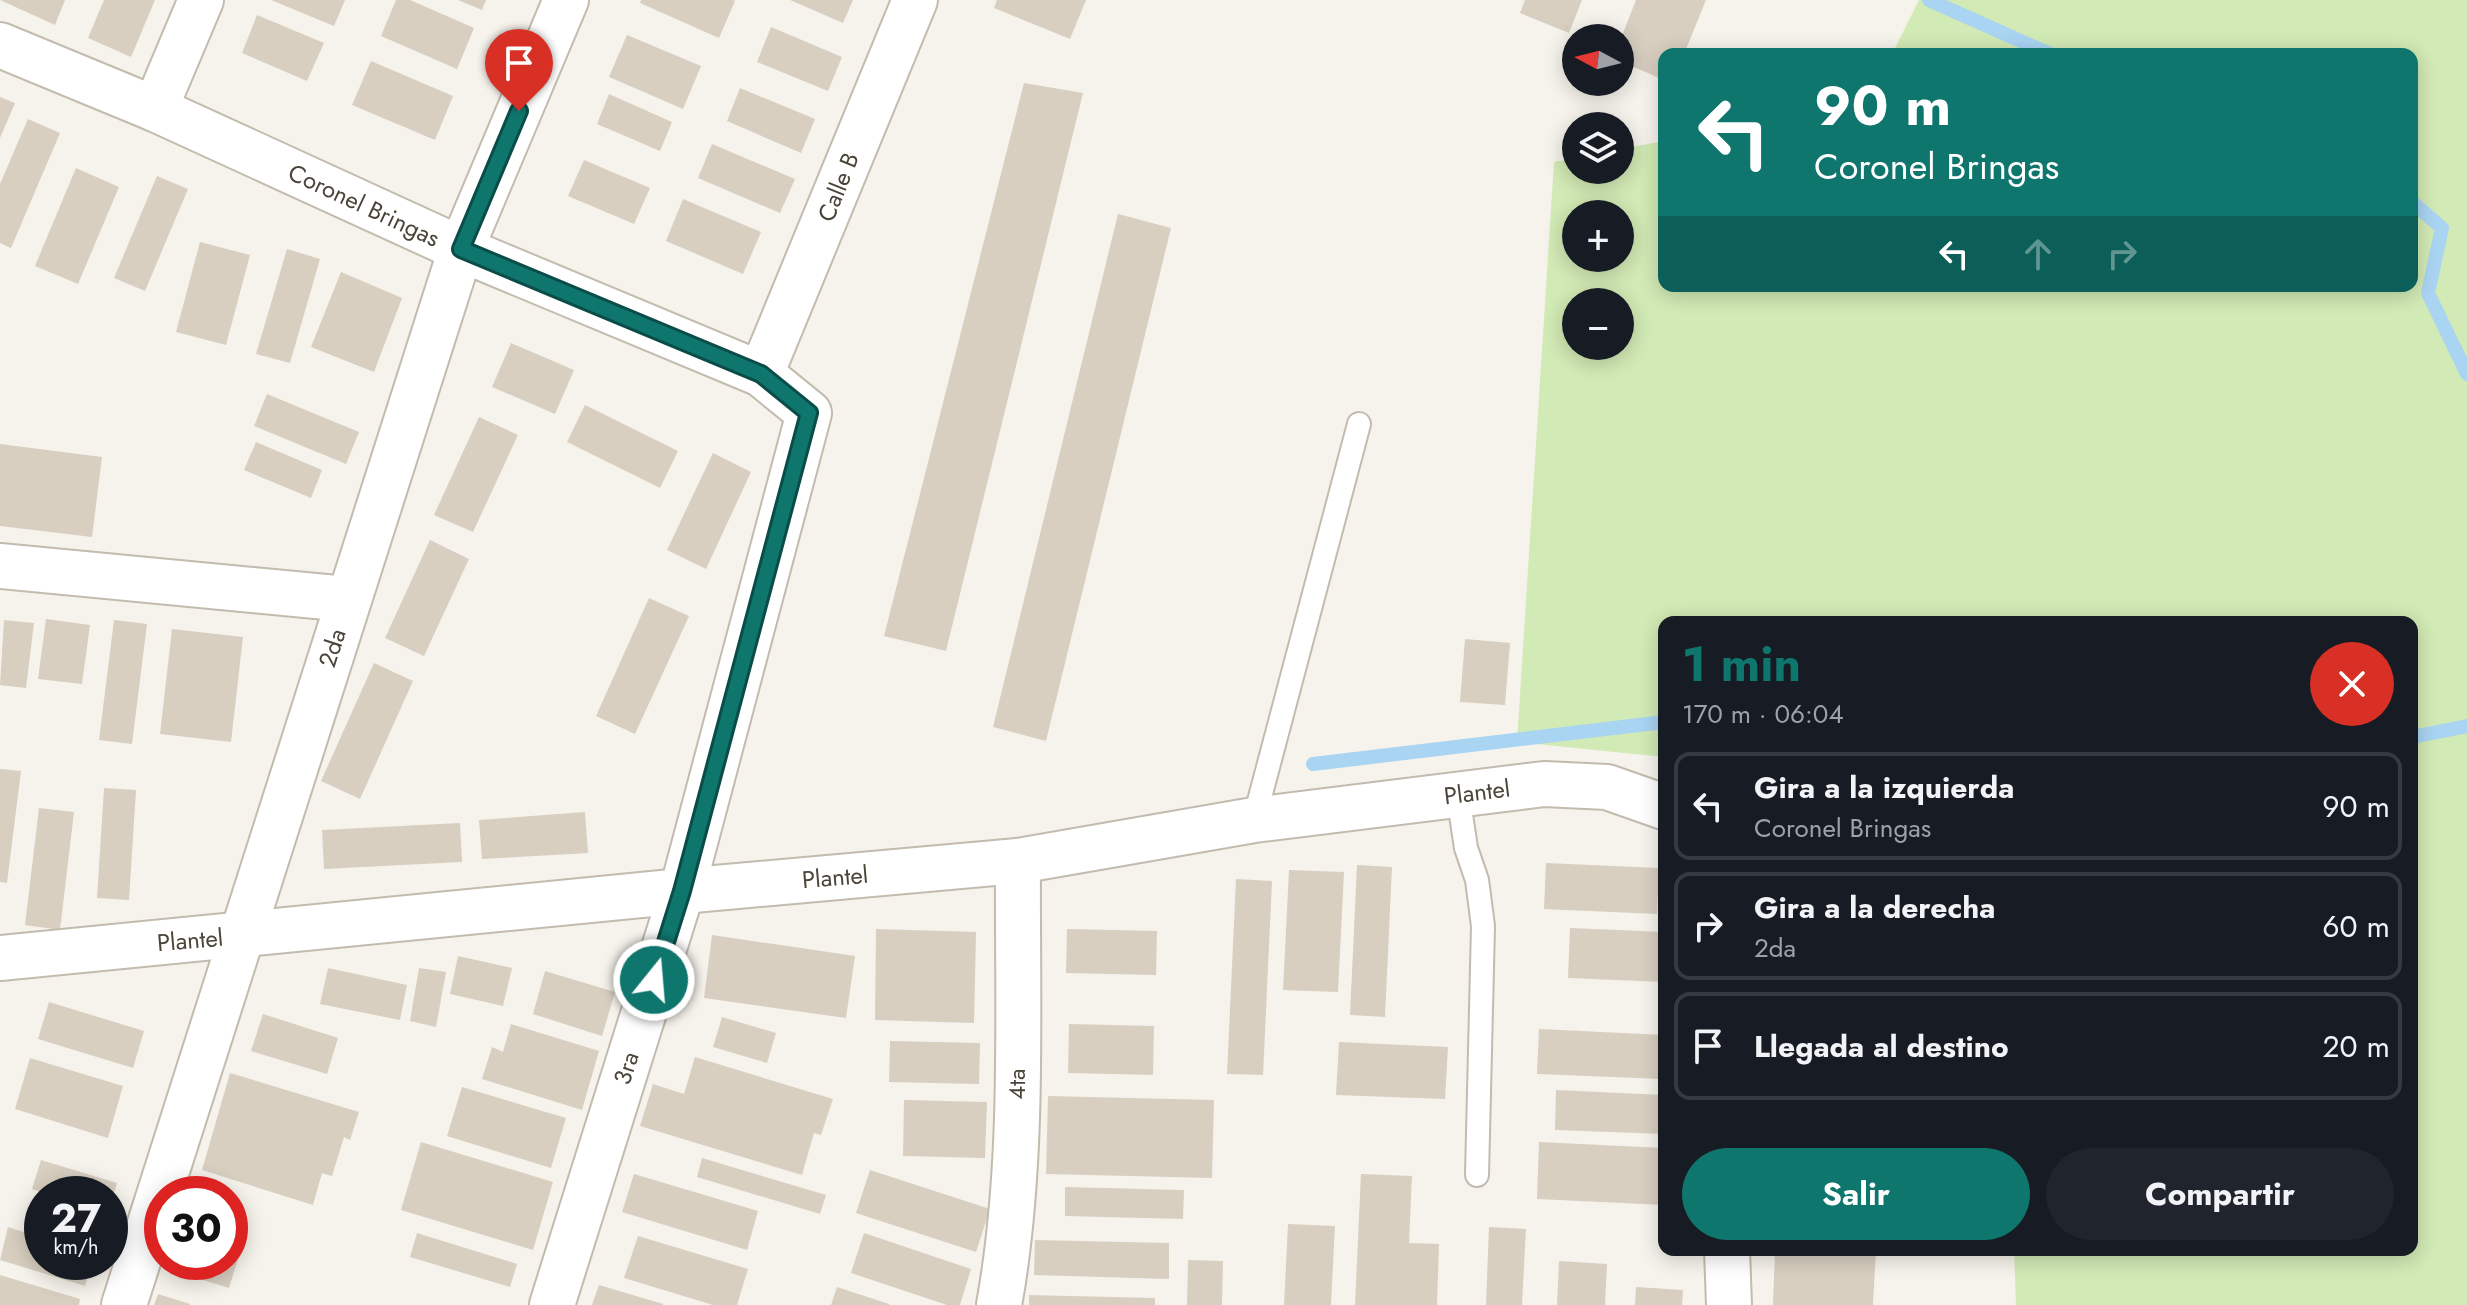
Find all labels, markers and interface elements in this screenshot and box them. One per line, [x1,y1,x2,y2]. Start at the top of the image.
north arrow [1562,24,1634,96]
map controls [1562,24,1634,360]
pin [485,29,553,111]
icon: arrive [497,41,541,85]
text: 90 m [1814,65,1951,146]
icon: left [1682,80,1786,184]
button: layers [1562,112,1634,184]
text: Coronel Bringas [1814,140,2059,192]
street label: Calle B [808,147,868,227]
street label: Coronel Bringas [282,155,446,255]
button: + [1562,200,1634,272]
icon: left [1932,232,1976,276]
icon: ahead [2016,232,2060,276]
icon: right [2100,232,2144,276]
button: − [1562,288,1634,360]
street label: 2da [309,624,355,672]
text: 1 min [1682,630,1801,699]
button: close [2310,642,2394,726]
text: 170 m · 06:04 [1682,695,1844,733]
text: Gira a la izquierda [1754,766,2014,809]
street label: Plantel [1442,771,1512,813]
icon: left [1686,784,1730,828]
text: 90 m [2322,785,2390,828]
text: Coronel Bringas [1754,809,1931,847]
street label: Plantel [800,857,870,897]
text: Gira a la derecha [1754,886,1995,929]
icon: right [1686,904,1730,948]
text: 60 m [2322,905,2390,948]
street label: Plantel [155,920,225,960]
text: 2da [1754,929,1796,967]
position arrow [612,938,696,1022]
icon: arrive [1686,1024,1730,1068]
text: Llegada al destino [1754,1025,2009,1068]
text: 20 m [2323,1025,2390,1068]
street label: 3ra [604,1047,648,1089]
street label: 4ta [999,1068,1034,1100]
button: Salir [1682,1148,2030,1240]
button: Compartir [2046,1148,2394,1240]
speed limit sign: 30 [144,1176,248,1280]
text: 27 [51,1189,101,1247]
text: km/h [53,1233,99,1262]

